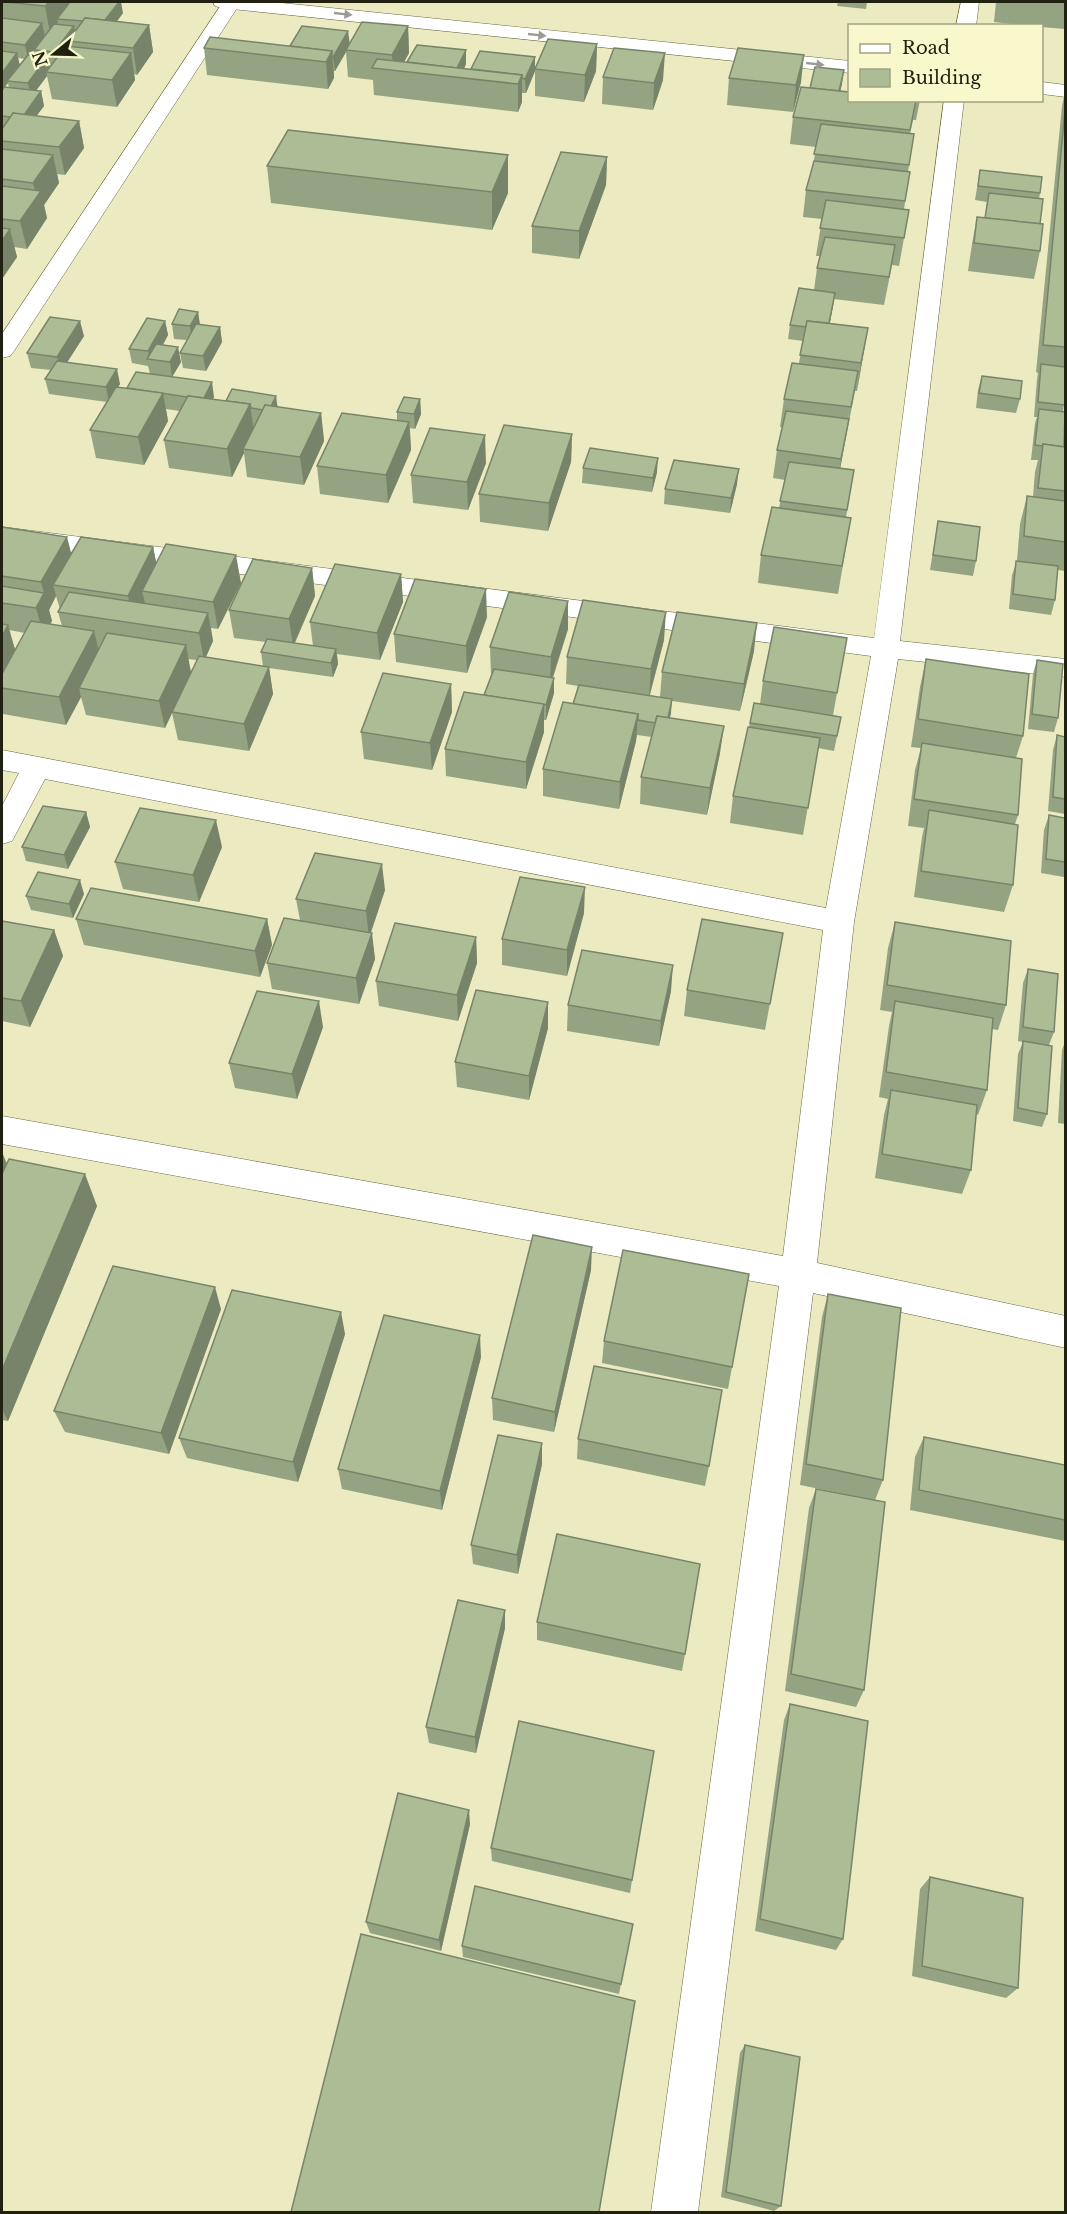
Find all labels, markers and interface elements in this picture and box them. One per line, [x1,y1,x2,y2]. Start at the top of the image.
one-way arrow [334,9,353,19]
north arrow [24,24,84,84]
legend [848,24,1043,102]
one-way arrow [528,30,547,39]
text: Road [902,37,950,59]
text: N [28,49,52,69]
one-way arrow [805,59,824,69]
text: Building [902,67,981,89]

